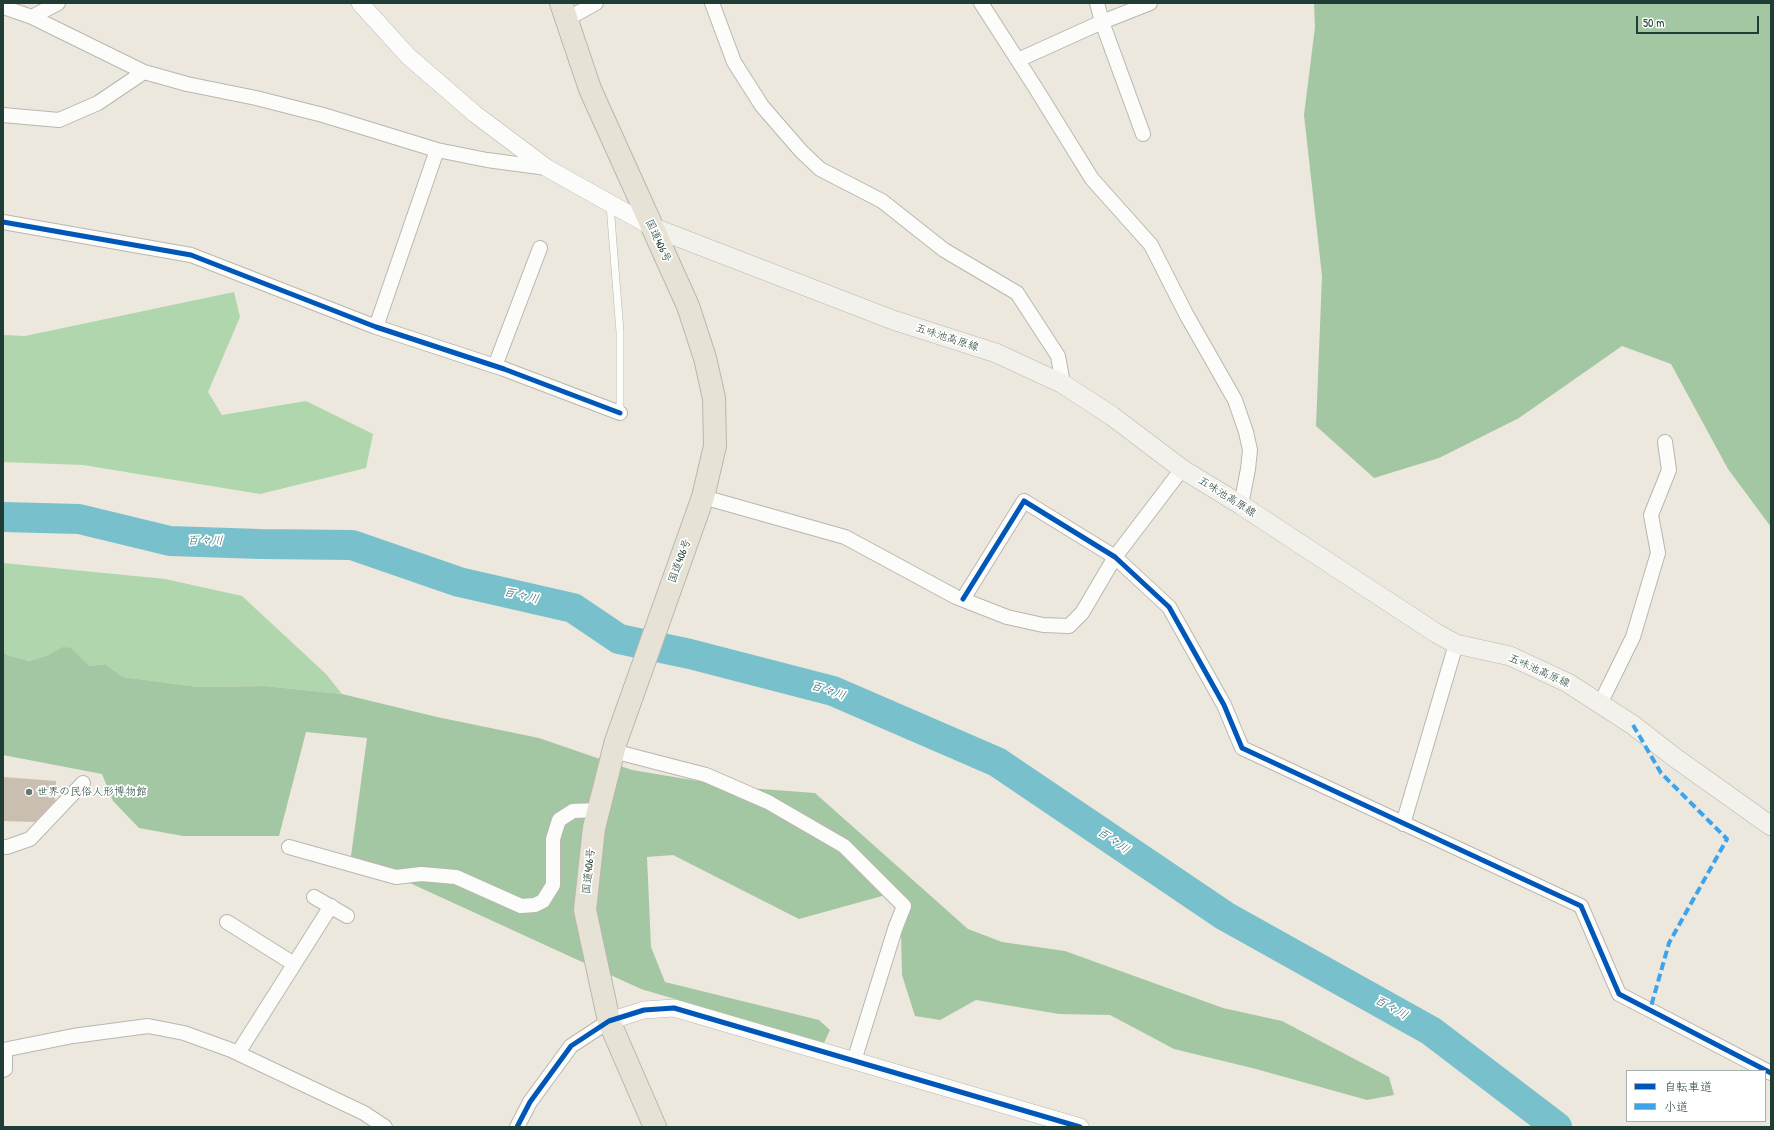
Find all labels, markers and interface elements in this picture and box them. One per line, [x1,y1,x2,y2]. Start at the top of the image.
scale bar [1638,8,1761,34]
text: 50 m [1643,14,1664,31]
street label: 国道406号 [642,217,674,265]
street label: 五味池高原線 [914,322,980,354]
street label: 五味池高原線 [1196,474,1258,520]
water label: 百々川 [187,533,223,549]
street label: 国道406号 [666,537,694,585]
water label: 百々川 [502,585,540,607]
street label: 五味池高原線 [1506,652,1572,690]
water label: 百々川 [809,679,847,703]
place label: 世界の民俗人形博物館 [37,785,147,799]
marker: 世界の民俗人形博物館 [24,787,34,797]
water label: 百々川 [1094,825,1132,857]
street label: 国道406号 [580,847,598,895]
water label: 百々川 [1372,993,1410,1023]
legend [1626,1070,1766,1122]
text: 自転車道 [1664,1078,1712,1095]
text: 小道 [1664,1098,1688,1115]

